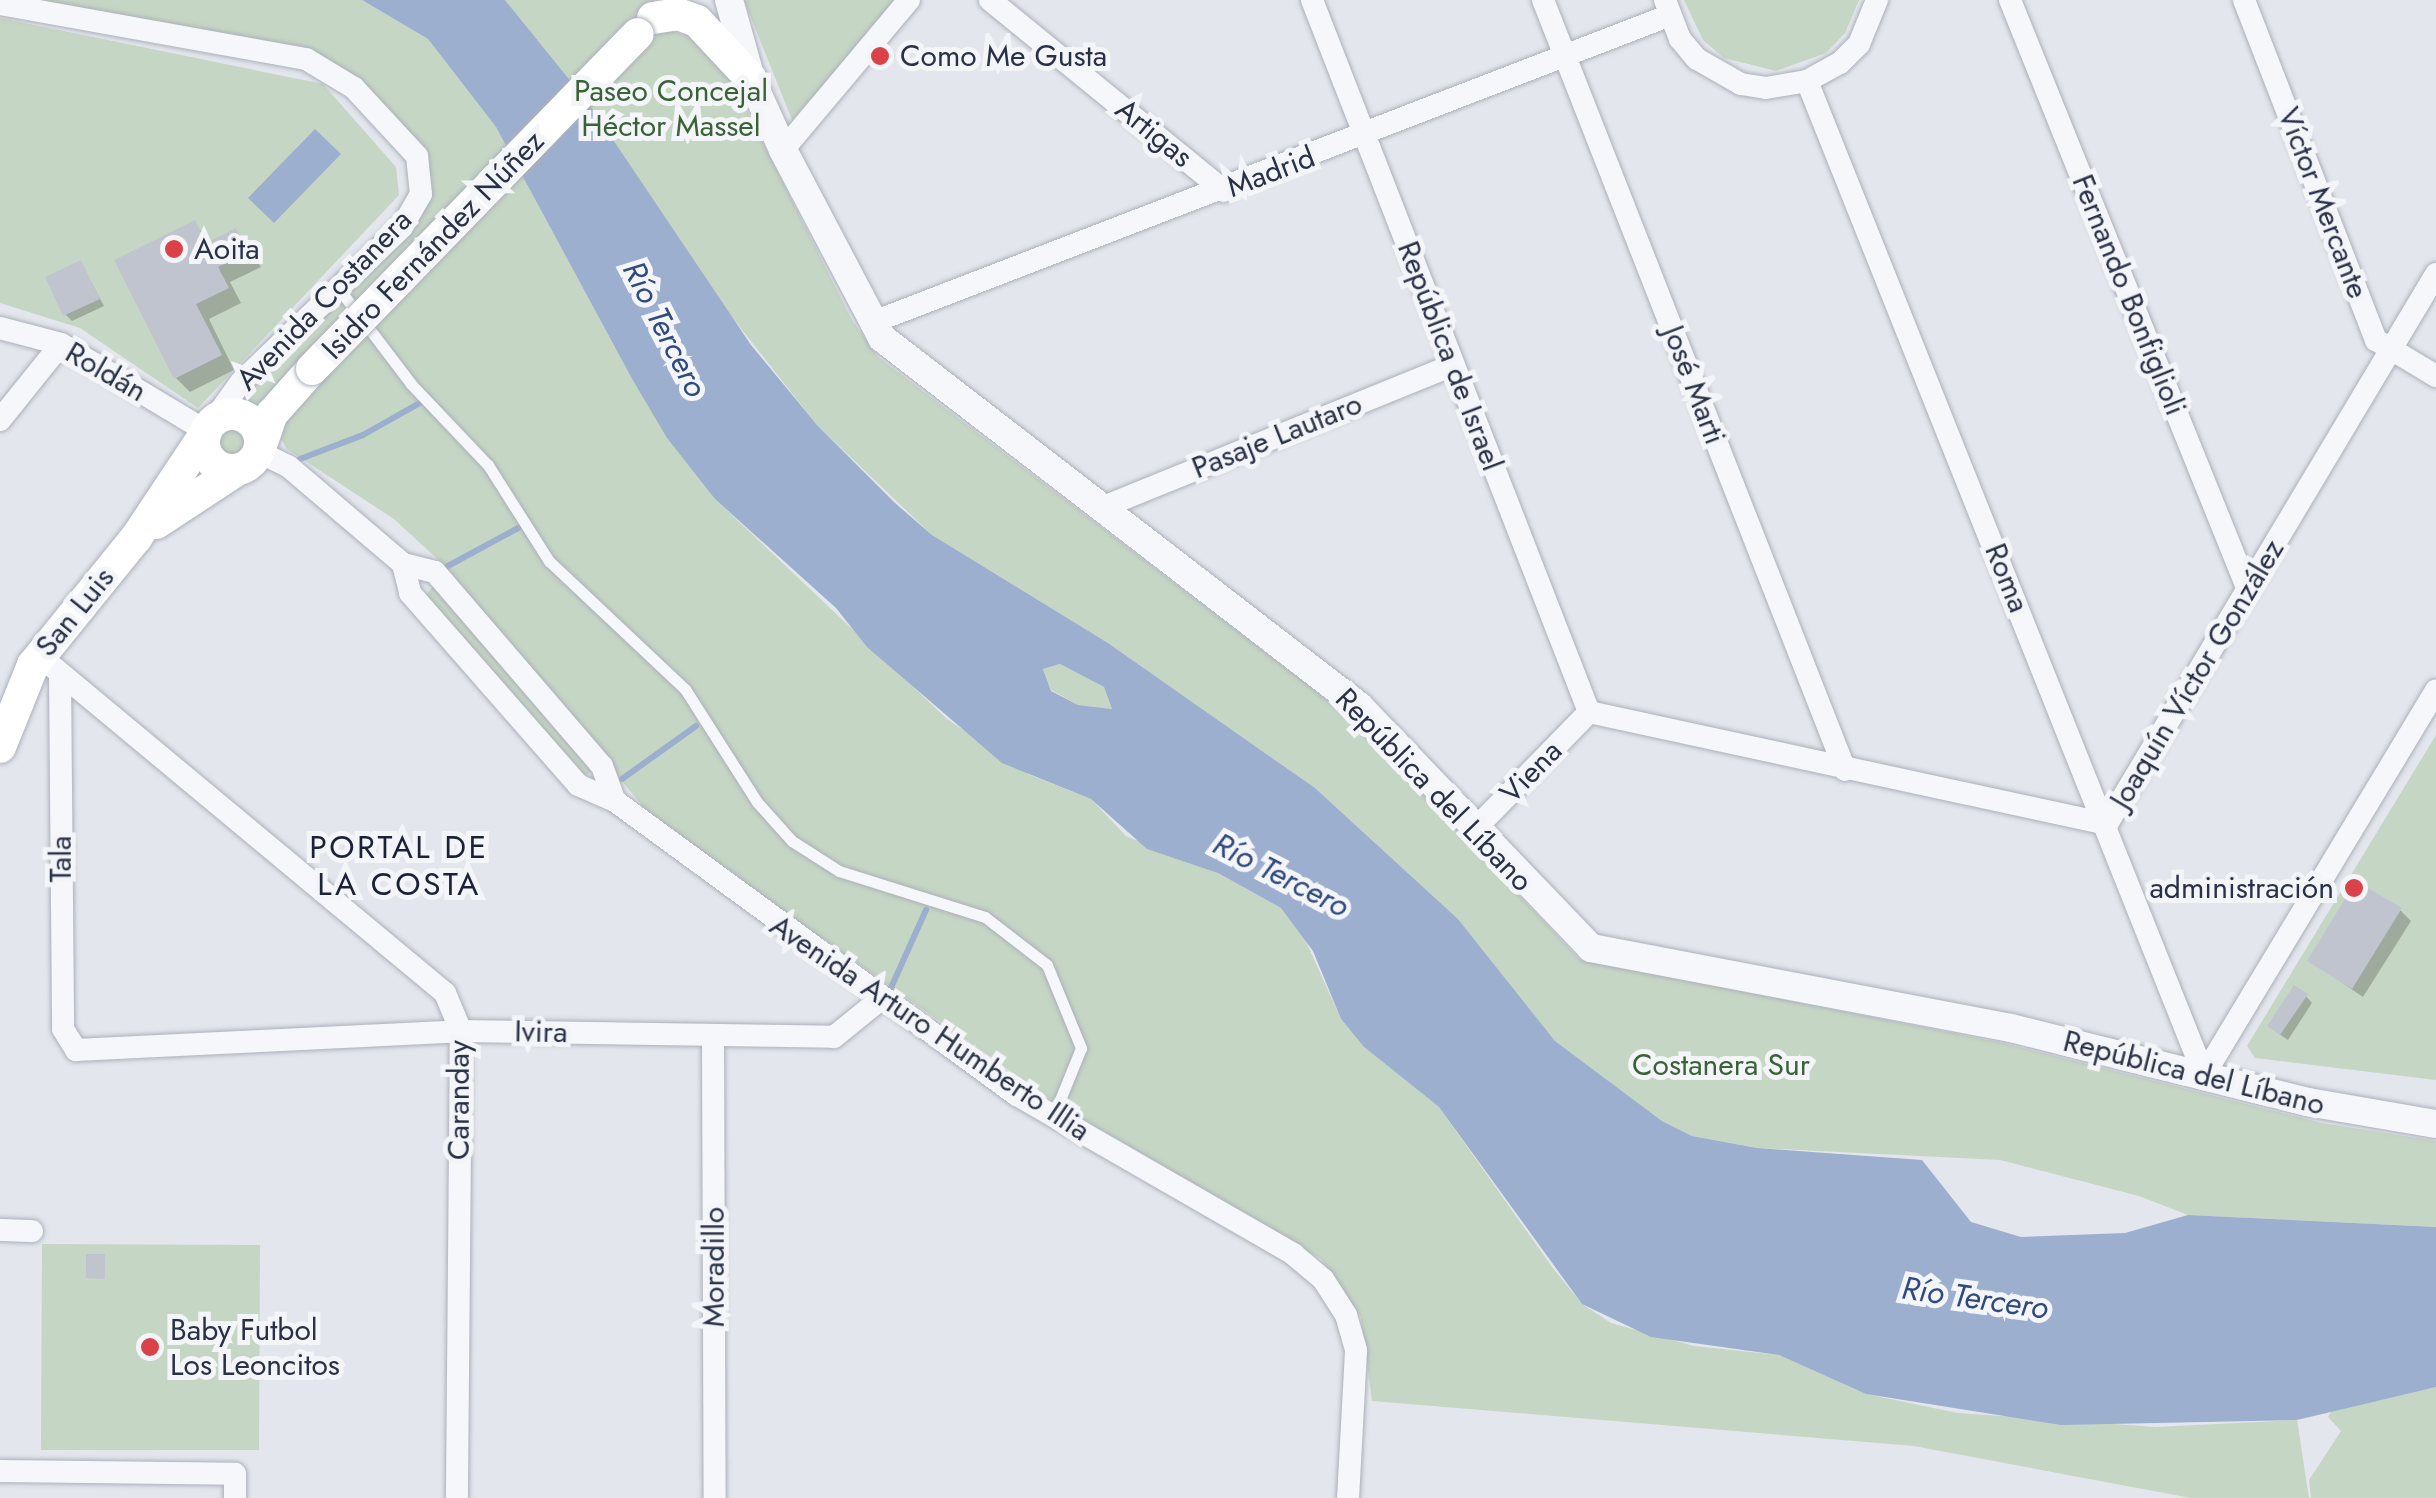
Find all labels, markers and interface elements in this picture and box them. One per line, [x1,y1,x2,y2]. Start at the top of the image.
place label: Como Me Gusta [900,38,1107,74]
marker: Como Me Gusta [869,45,891,67]
park label: Paseo Concejal Héctor Massel [574,73,768,144]
street label: Artigas [1108,91,1200,175]
street label: Víctor Mercante [2270,102,2376,304]
street label: Isidro Fernández Núñez [314,123,552,367]
street label: Madrid [1222,139,1320,205]
street label: Fernando Bonfiglioli [2064,169,2194,421]
street label: Avenida Costanera [229,202,419,398]
place label: Aoita [194,231,260,267]
street label: República de Israel [1390,236,1510,476]
marker: Aoita [163,238,185,260]
water label: Río Tercero [614,255,716,403]
street label: José Marti [1655,321,1733,449]
street label: Roldán [59,335,153,409]
street label: Pasaje Lautaro [1187,386,1367,486]
street label: Joaquín Víctor González [2102,533,2292,815]
street label: Roma [1977,538,2037,618]
street label: San Luis [28,560,122,664]
street label: República del Líbano [1328,681,1540,899]
street label: Viena [1493,733,1569,811]
water label: Río Tercero [1207,824,1355,926]
district label: PORTAL DE LA COSTA [309,829,489,904]
street label: Tala [43,836,79,882]
place label: administración [2149,870,2334,906]
marker: administración [2343,877,2365,899]
street label: Avenida Arturo Humberto Illia [763,907,1097,1149]
street label: Ivira [514,1014,568,1050]
street label: República del Líbano [2060,1023,2328,1123]
street label: Caranday [441,1040,477,1160]
park label: Costanera Sur [1632,1047,1810,1083]
street label: Moradillo [696,1207,732,1327]
water label: Río Tercero [1899,1269,2051,1327]
place label: Baby Futbol Los Leoncitos [170,1312,340,1382]
marker: Baby Futbol Los Leoncitos [139,1336,161,1358]

